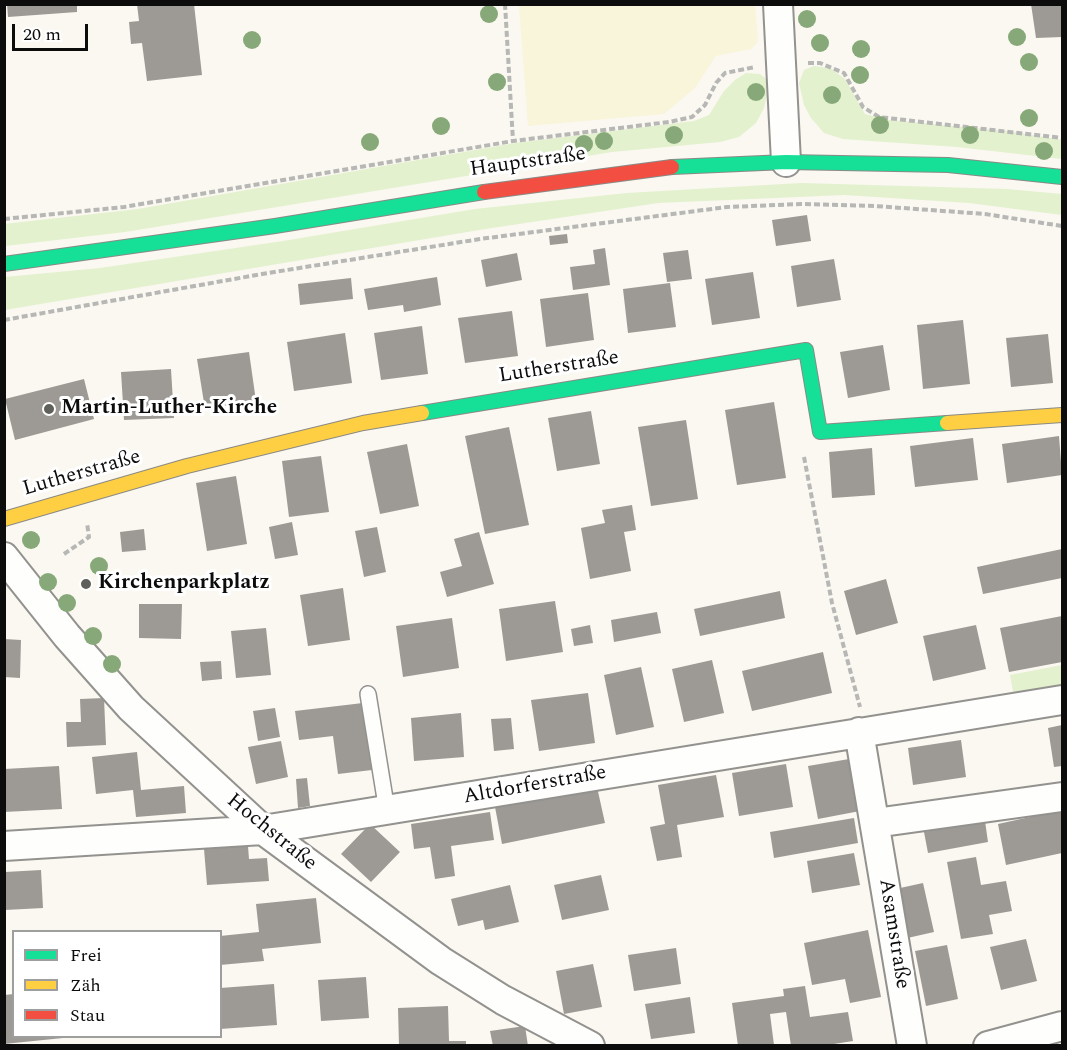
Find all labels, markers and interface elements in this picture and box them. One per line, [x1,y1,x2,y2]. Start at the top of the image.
scale bar [15,12,92,50]
text: 20 m [23,21,61,48]
street label: Hauptstraße [469,142,587,184]
street label: Lutherstraße [497,346,621,390]
place label: Martin-Luther-Kirche [61,396,277,422]
marker: Martin-Luther-Kirche [42,402,56,416]
street label: Lutherstraße [20,445,144,503]
place label: Kirchenparkplatz [98,571,270,597]
marker: Kirchenparkplatz [79,577,93,591]
street label: Altdorferstraße [462,761,608,811]
street label: Hochstraße [221,789,321,877]
street label: Asamstraße [872,877,914,991]
legend [12,930,222,1038]
text: Frei [70,942,102,969]
text: Zäh [70,972,101,999]
text: Stau [70,1002,105,1029]

